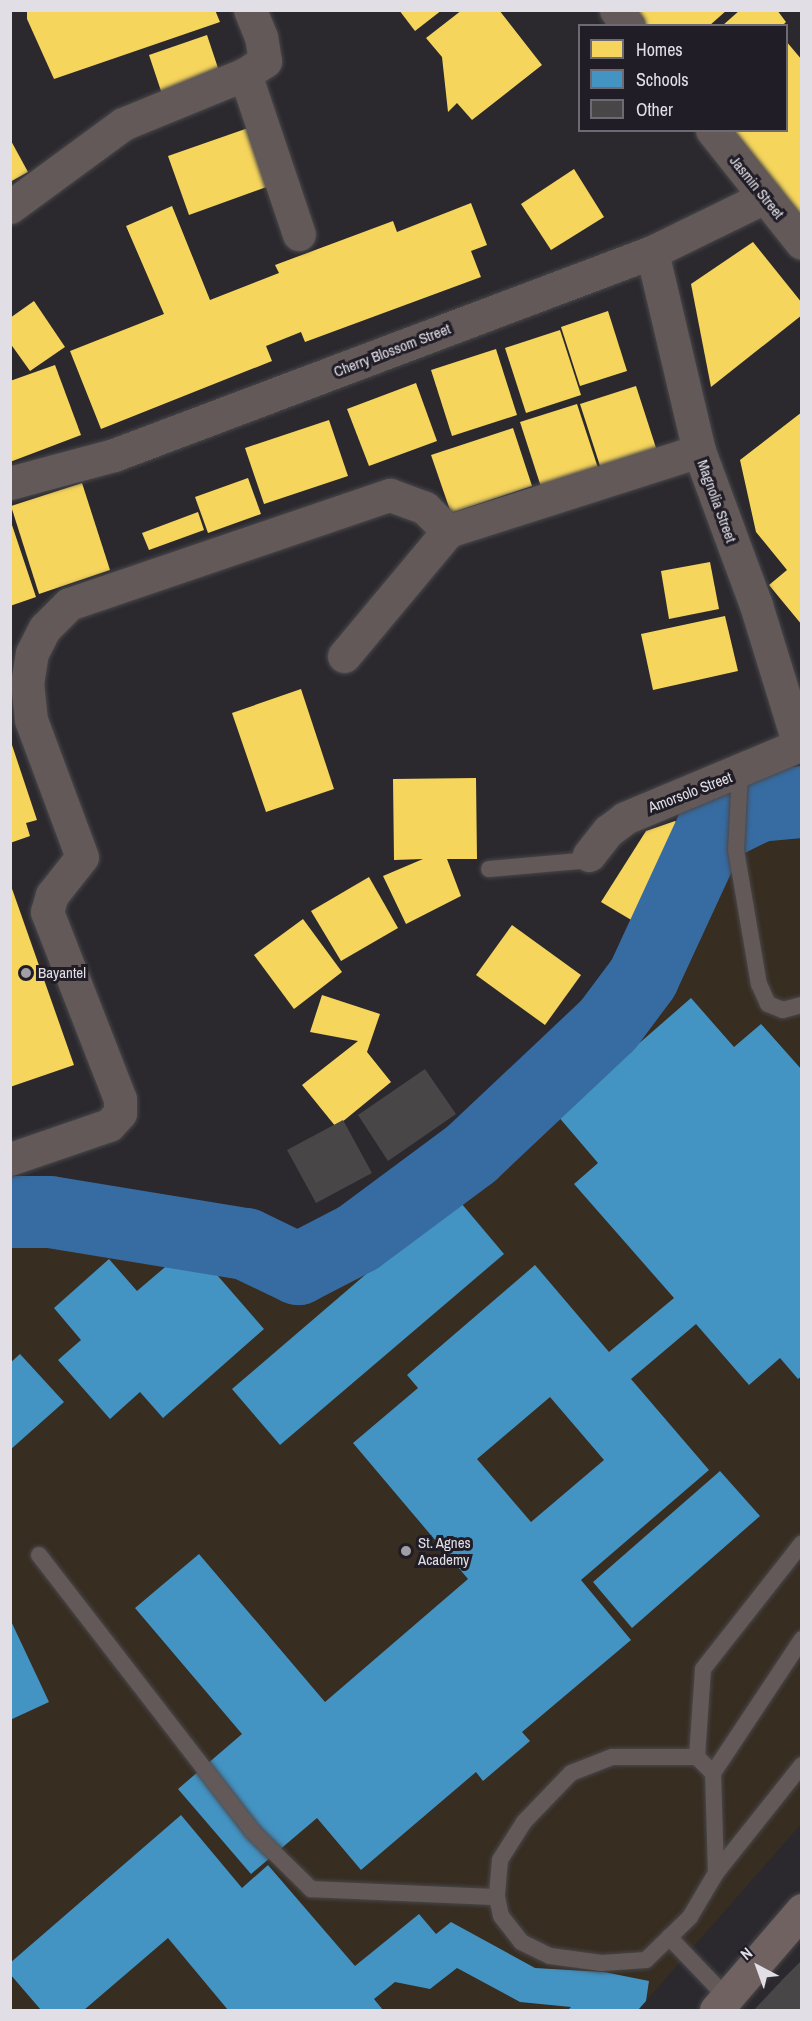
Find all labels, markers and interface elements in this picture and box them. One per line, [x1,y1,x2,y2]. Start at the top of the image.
legend [578,24,788,132]
text: Homes [636,37,683,62]
text: Schools [636,67,689,92]
text: Other [636,97,673,122]
street label: Jasmin Street [726,152,788,222]
street label: Cherry Blossom Street [331,319,453,381]
street label: Magnolia Street [694,457,740,545]
street label: Amorsolo Street [646,768,734,816]
place label: Bayantel [38,964,86,982]
marker: Bayantel [19,966,33,980]
place label: St. Agnes Academy [418,1533,471,1568]
marker: St. Agnes Academy [399,1544,413,1558]
north arrow [728,1937,788,1997]
text: N [735,1942,757,1965]

